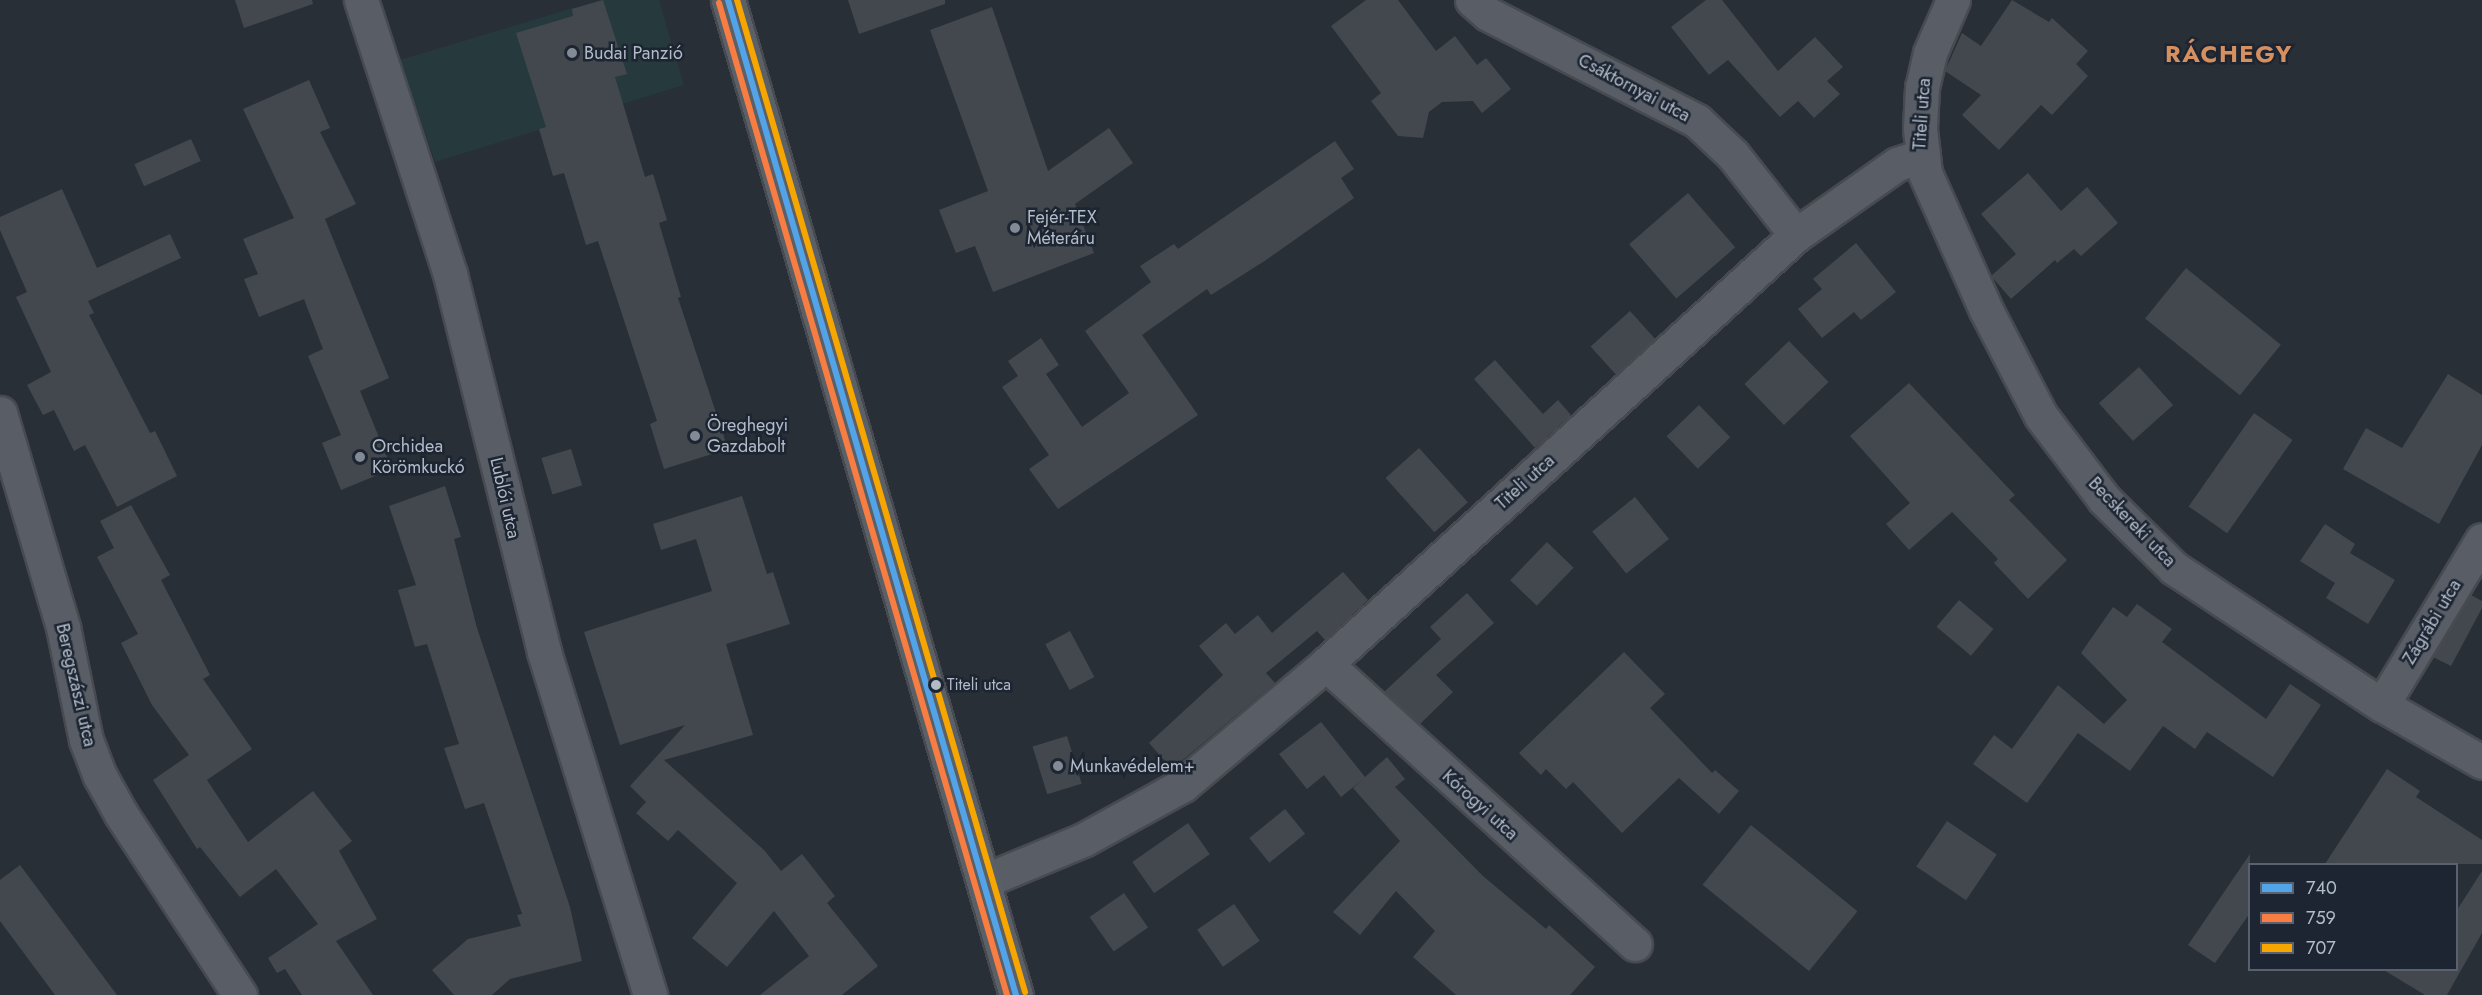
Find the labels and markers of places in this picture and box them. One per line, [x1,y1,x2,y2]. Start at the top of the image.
place label: Budai Panzió [584,42,683,64]
marker: Budai Panzió [565,46,579,60]
place label: Fejér-TEX Méteráru [1027,207,1097,250]
marker: Fejér-TEX Méteráru [1008,221,1022,235]
place label: Öreghegyi Gazdabolt [707,415,788,458]
marker: Öreghegyi Gazdabolt [688,429,702,443]
place label: Orchidea Körömkuckó [372,436,465,478]
marker: Orchidea Körömkuckó [353,450,367,464]
place label: Titeli utca [947,675,1011,695]
marker: Titeli utca [930,679,942,691]
place label: Munkavédelem+ [1070,755,1195,777]
marker: Munkavédelem+ [1051,759,1065,773]

